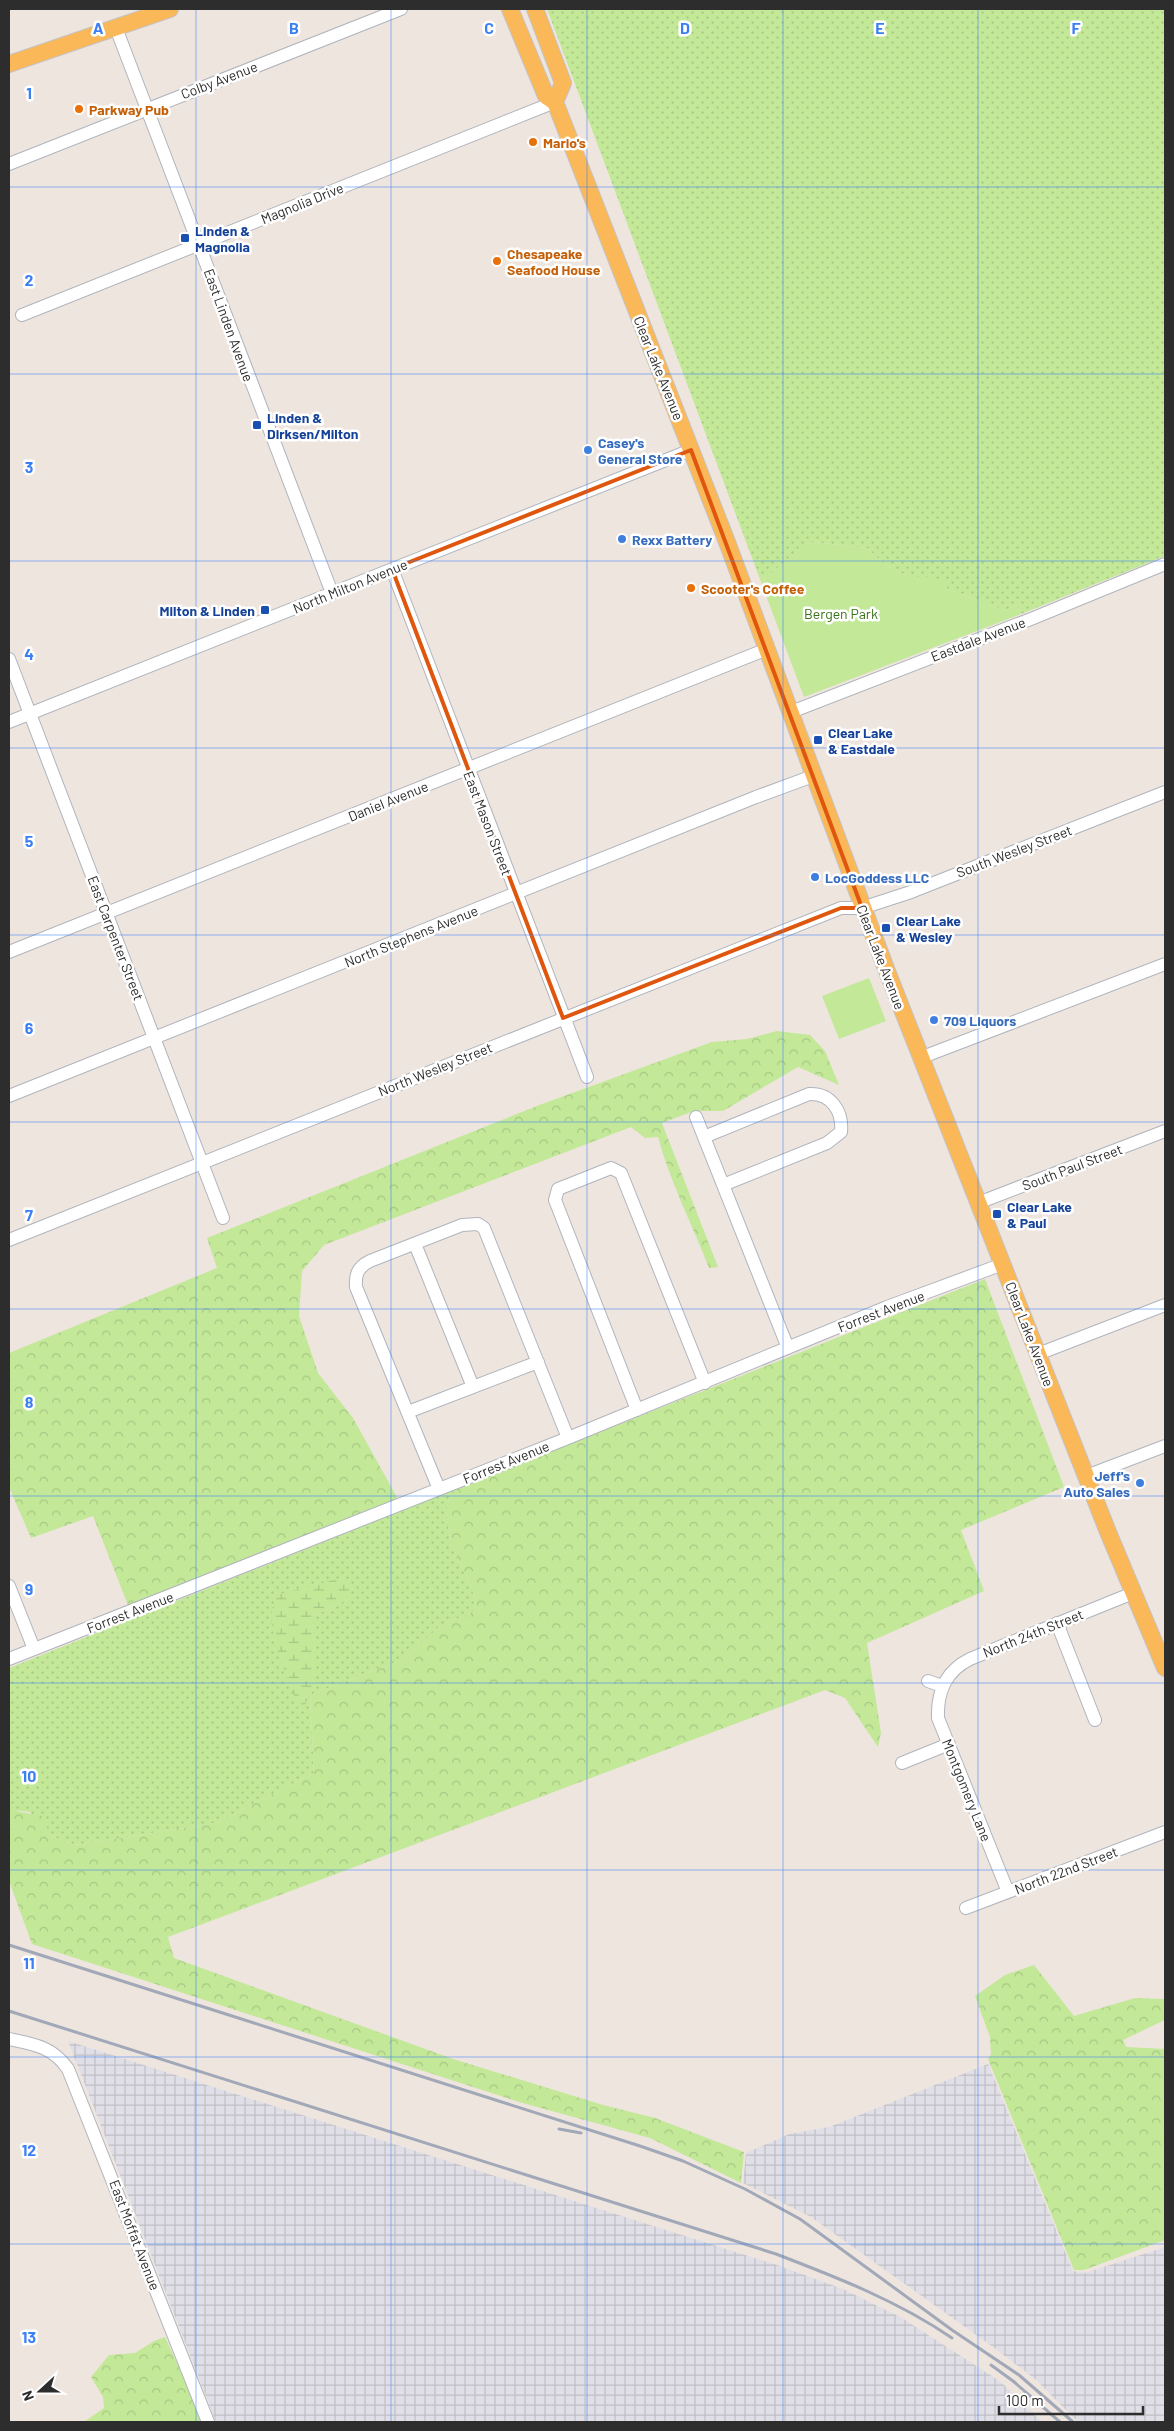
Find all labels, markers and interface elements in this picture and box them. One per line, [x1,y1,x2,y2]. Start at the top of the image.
text: A [93,18,104,37]
text: B [289,18,299,37]
text: C [484,18,494,37]
text: D [680,18,690,37]
text: E [875,18,885,37]
text: F [1072,18,1081,37]
street label: Colby Avenue [178,58,260,102]
text: 1 [26,83,32,102]
place label: Parkway Pub [89,101,169,118]
marker: Parkway Pub [73,103,85,115]
place label: Mario's [543,134,586,151]
marker: Mario's [527,136,539,148]
street label: Magnolia Drive [258,179,346,227]
place label: Linden & Magnolia [195,222,250,255]
marker: Linden & Magnolia [179,232,191,244]
place label: Chesapeake Seafood House [507,245,601,278]
marker: Chesapeake Seafood House [491,255,503,267]
street label: East Linden Avenue [201,266,257,384]
text: 2 [25,270,34,289]
street label: Clear Lake Avenue [630,313,688,423]
place label: Linden & Dirksen/Milton [267,409,358,442]
marker: Linden & Dirksen/Milton [251,419,263,431]
place label: Casey's General Store [598,434,683,467]
marker: Casey's General Store [582,444,594,456]
text: 3 [25,457,33,476]
place label: Rexx Battery [632,531,712,548]
marker: Rexx Battery [616,533,628,545]
street label: North Milton Avenue [290,555,410,617]
place label: Scooter's Coffee [701,580,805,597]
marker: Scooter's Coffee [685,582,697,594]
place label: Milton & Linden [159,602,255,619]
marker: Milton & Linden [259,604,271,616]
park label: Bergen Park [804,605,878,622]
street label: Eastdale Avenue [928,613,1028,665]
text: 4 [24,644,34,663]
place label: Clear Lake & Eastdale [828,724,895,757]
marker: Clear Lake & Eastdale [812,734,824,746]
street label: East Mason Street [460,768,516,878]
street label: Daniel Avenue [345,777,431,825]
street label: South Wesley Street [954,821,1074,881]
text: 5 [25,831,34,850]
place label: LocGoddess LLC [825,869,929,886]
marker: LocGoddess LLC [809,871,821,883]
street label: East Carpenter Street [84,873,148,1003]
street label: North Stephens Avenue [342,901,480,971]
street label: Clear Lake Avenue [853,902,909,1012]
place label: Clear Lake & Wesley [896,912,961,945]
marker: Clear Lake & Wesley [880,922,892,934]
place label: 709 Liquors [944,1012,1016,1029]
marker: 709 Liquors [928,1014,940,1026]
text: 6 [25,1018,34,1037]
street label: North Wesley Street [375,1038,495,1100]
street label: South Paul Street [1020,1140,1124,1194]
place label: Clear Lake & Paul [1007,1198,1072,1231]
text: 7 [25,1205,33,1224]
marker: Clear Lake & Paul [991,1208,1003,1220]
street label: Clear Lake Avenue [1002,1279,1058,1389]
street label: Forrest Avenue [835,1287,927,1335]
text: 8 [25,1392,34,1411]
street label: Forrest Avenue [460,1437,552,1487]
place label: Jeff's Auto Sales [1064,1467,1130,1500]
marker: Jeff's Auto Sales [1134,1477,1146,1489]
text: 9 [25,1579,33,1598]
street label: Forrest Avenue [84,1588,176,1636]
street label: North 24th Street [980,1605,1086,1661]
street label: Montgomery Lane [939,1736,995,1844]
text: 10 [22,1766,36,1785]
street label: North 22nd Street [1012,1843,1120,1897]
text: 11 [23,1953,35,1972]
text: 12 [22,2140,36,2159]
street label: East Moffat Avenue [106,2177,164,2293]
text: 13 [22,2327,36,2346]
north arrow [15,2366,65,2416]
scale bar [999,2384,1143,2416]
text: N [18,2388,37,2403]
text: 100 m [1006,2391,1044,2409]

